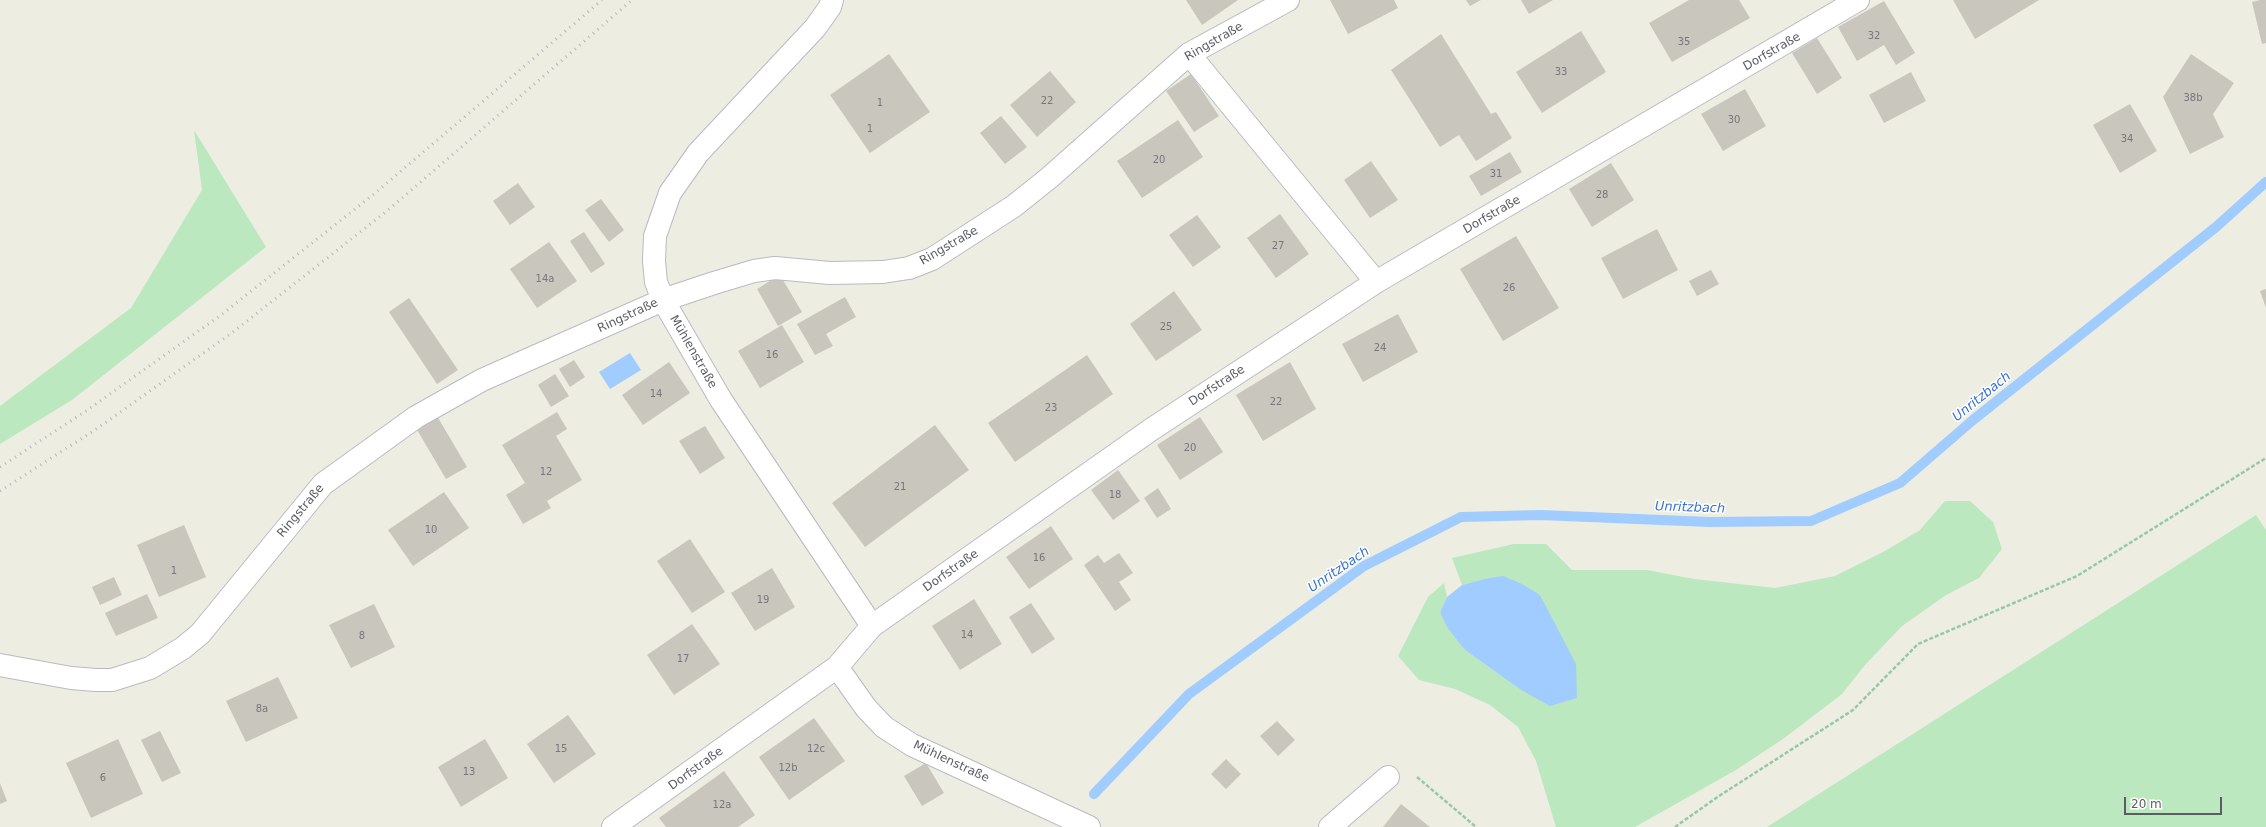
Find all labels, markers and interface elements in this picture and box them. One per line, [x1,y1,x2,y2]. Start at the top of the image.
street label: Ringstraße [1182,19,1246,65]
street label: Dorfstraße [1741,30,1803,74]
house number: 32 [1868,30,1880,42]
house number: 35 [1678,36,1690,48]
house number: 33 [1555,66,1567,78]
house number: 38b [2183,92,2203,104]
house number: 22 [1041,95,1053,107]
house number: 1 [877,97,883,109]
house number: 30 [1728,114,1740,126]
house number: 1 [867,123,873,135]
house number: 34 [2121,133,2133,145]
house number: 20 [1153,154,1165,166]
house number: 31 [1490,168,1502,180]
house number: 28 [1596,189,1608,201]
street label: Dorfstraße [1461,193,1523,237]
street label: Ringstraße [917,223,981,269]
house number: 27 [1272,240,1284,252]
house number: 14a [536,273,554,285]
house number: 26 [1503,282,1515,294]
street label: Ringstraße [595,296,661,336]
street label: Mühlenstraße [666,313,720,391]
house number: 25 [1160,321,1172,333]
house number: 24 [1374,342,1386,354]
house number: 16 [766,349,778,361]
street label: Dorfstraße [1186,363,1248,409]
water label: Unritzbach [1950,369,2014,425]
house number: 14 [650,388,662,400]
house number: 22 [1270,396,1282,408]
house number: 23 [1045,402,1057,414]
house number: 20 [1184,442,1196,454]
house number: 12 [540,466,552,478]
street label: Ringstraße [275,481,327,541]
house number: 21 [894,481,906,493]
house number: 18 [1109,489,1121,501]
water label: Unritzbach [1655,499,1725,517]
house number: 10 [425,524,437,536]
water label: Unritzbach [1306,544,1372,596]
street label: Dorfstraße [921,547,981,595]
house number: 16 [1033,552,1045,564]
house number: 1 [171,565,177,577]
house number: 19 [757,594,769,606]
house number: 14 [961,629,973,641]
house number: 8 [359,630,365,642]
house number: 17 [677,653,689,665]
house number: 8a [256,703,268,715]
street label: Mühlenstraße [911,738,991,786]
house number: 15 [555,743,567,755]
house number: 12c [807,743,825,755]
street label: Dorfstraße [666,744,726,794]
house number: 12b [778,762,798,774]
house number: 13 [463,766,475,778]
house number: 6 [100,772,106,784]
scale bar [2126,789,2224,815]
text: 20 m [2131,797,2162,811]
house number: 12a [713,799,731,811]

